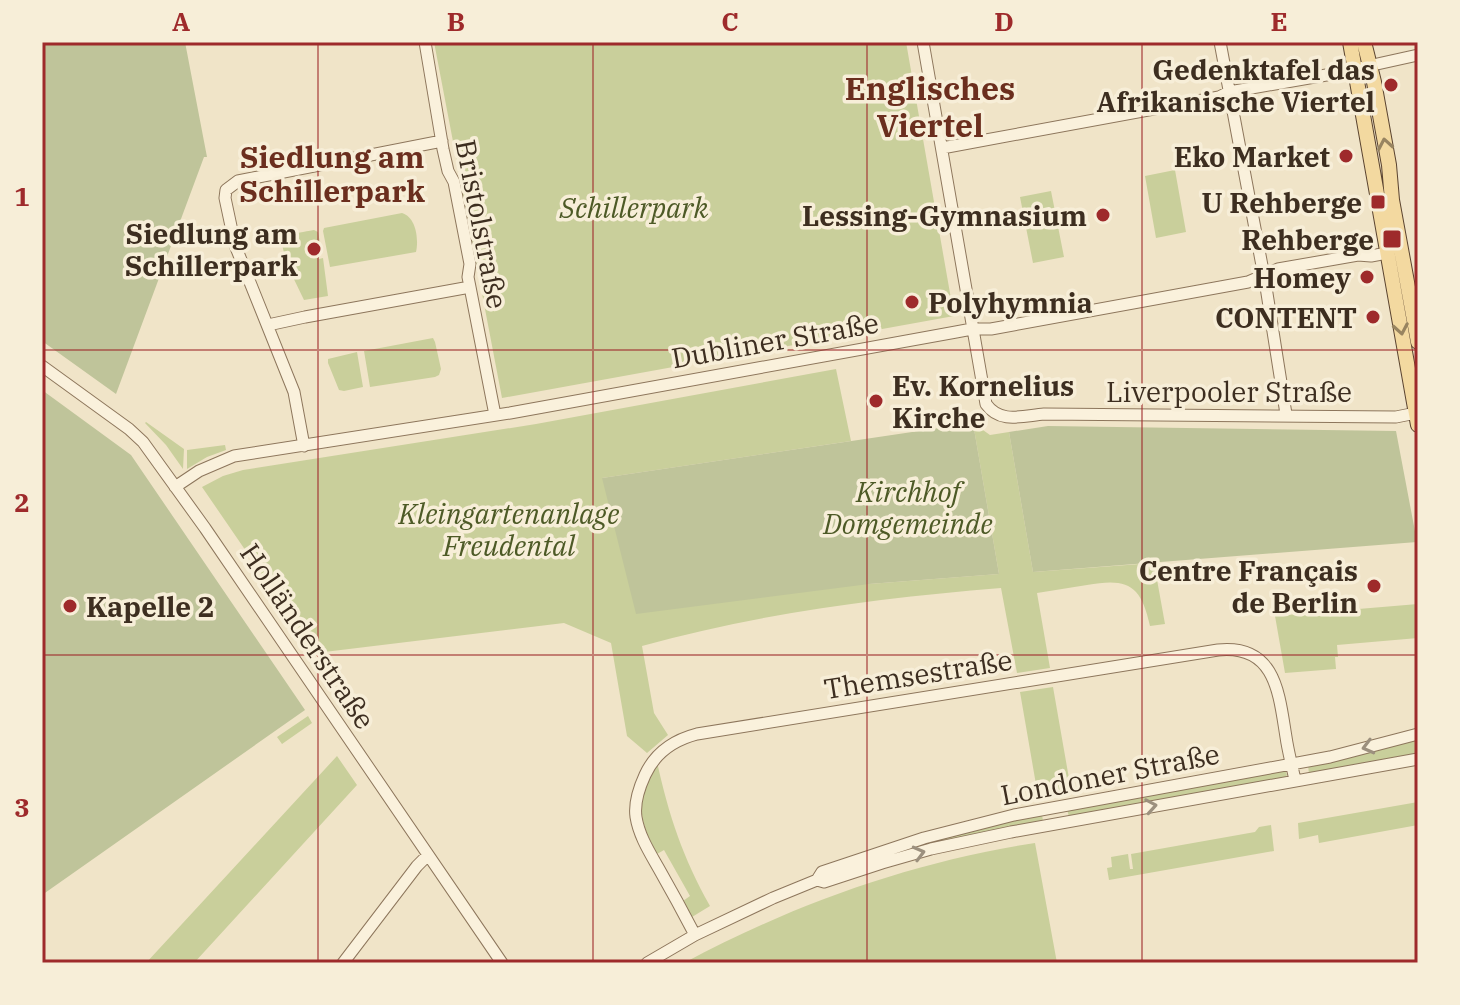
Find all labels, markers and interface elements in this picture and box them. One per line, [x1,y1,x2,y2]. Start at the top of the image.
text: A [172,4,190,38]
text: B [447,4,465,38]
text: C [721,4,739,38]
text: D [994,4,1014,38]
text: E [1270,4,1288,38]
place label: Gedenktafel das Afrikanische Viertel [1097,51,1375,120]
district label: Englisches Viertel [845,67,1015,146]
marker: Gedenktafel das Afrikanische Viertel [1382,76,1400,94]
street label: Bristolstraße [447,136,517,312]
district label: Siedlung am Schillerpark [239,137,425,210]
place label: Eko Market [1174,138,1330,175]
one-way arrow [1378,138,1395,151]
marker: Eko Market [1337,147,1355,165]
text: 1 [14,179,30,213]
place label: U Rehberge [1201,184,1362,221]
park label: Schillerpark [559,189,709,226]
marker: U Rehberge [1369,193,1387,211]
place label: Lessing-Gymnasium [802,197,1087,234]
marker: Lessing-Gymnasium [1094,206,1112,224]
place label: Siedlung am Schillerpark [125,215,299,284]
place label: Rehberge [1241,221,1374,258]
marker: Rehberge [1381,228,1403,250]
marker: Siedlung am Schillerpark [305,240,323,258]
place label: Homey [1253,259,1351,296]
marker: Homey [1358,268,1376,286]
place label: Polyhymnia [928,284,1093,321]
marker: Polyhymnia [903,293,921,311]
place label: CONTENT [1215,299,1357,336]
street label: Dubliner Straße [668,304,882,376]
marker: CONTENT [1364,308,1382,326]
one-way arrow [1391,322,1408,336]
place label: Ev. Kornelius Kirche [892,367,1074,436]
street label: Liverpooler Straße [1106,373,1352,410]
marker: Ev. Kornelius Kirche [867,392,885,410]
park label: Kirchhof Domgemeinde [822,473,993,542]
text: 2 [14,485,30,519]
park label: Kleingartenanlage Freudental [398,495,620,564]
street label: Holländerstraße [232,536,384,736]
place label: Centre Français de Berlin [1139,552,1358,621]
marker: Centre Français de Berlin [1365,577,1383,595]
place label: Kapelle 2 [86,588,214,625]
marker: Kapelle 2 [61,597,79,615]
street label: Themsestraße [821,641,1015,707]
street label: Londoner Straße [998,735,1222,813]
one-way arrow [1362,737,1376,754]
text: 3 [14,790,30,824]
one-way arrow [1144,799,1157,816]
one-way arrow [911,845,925,862]

